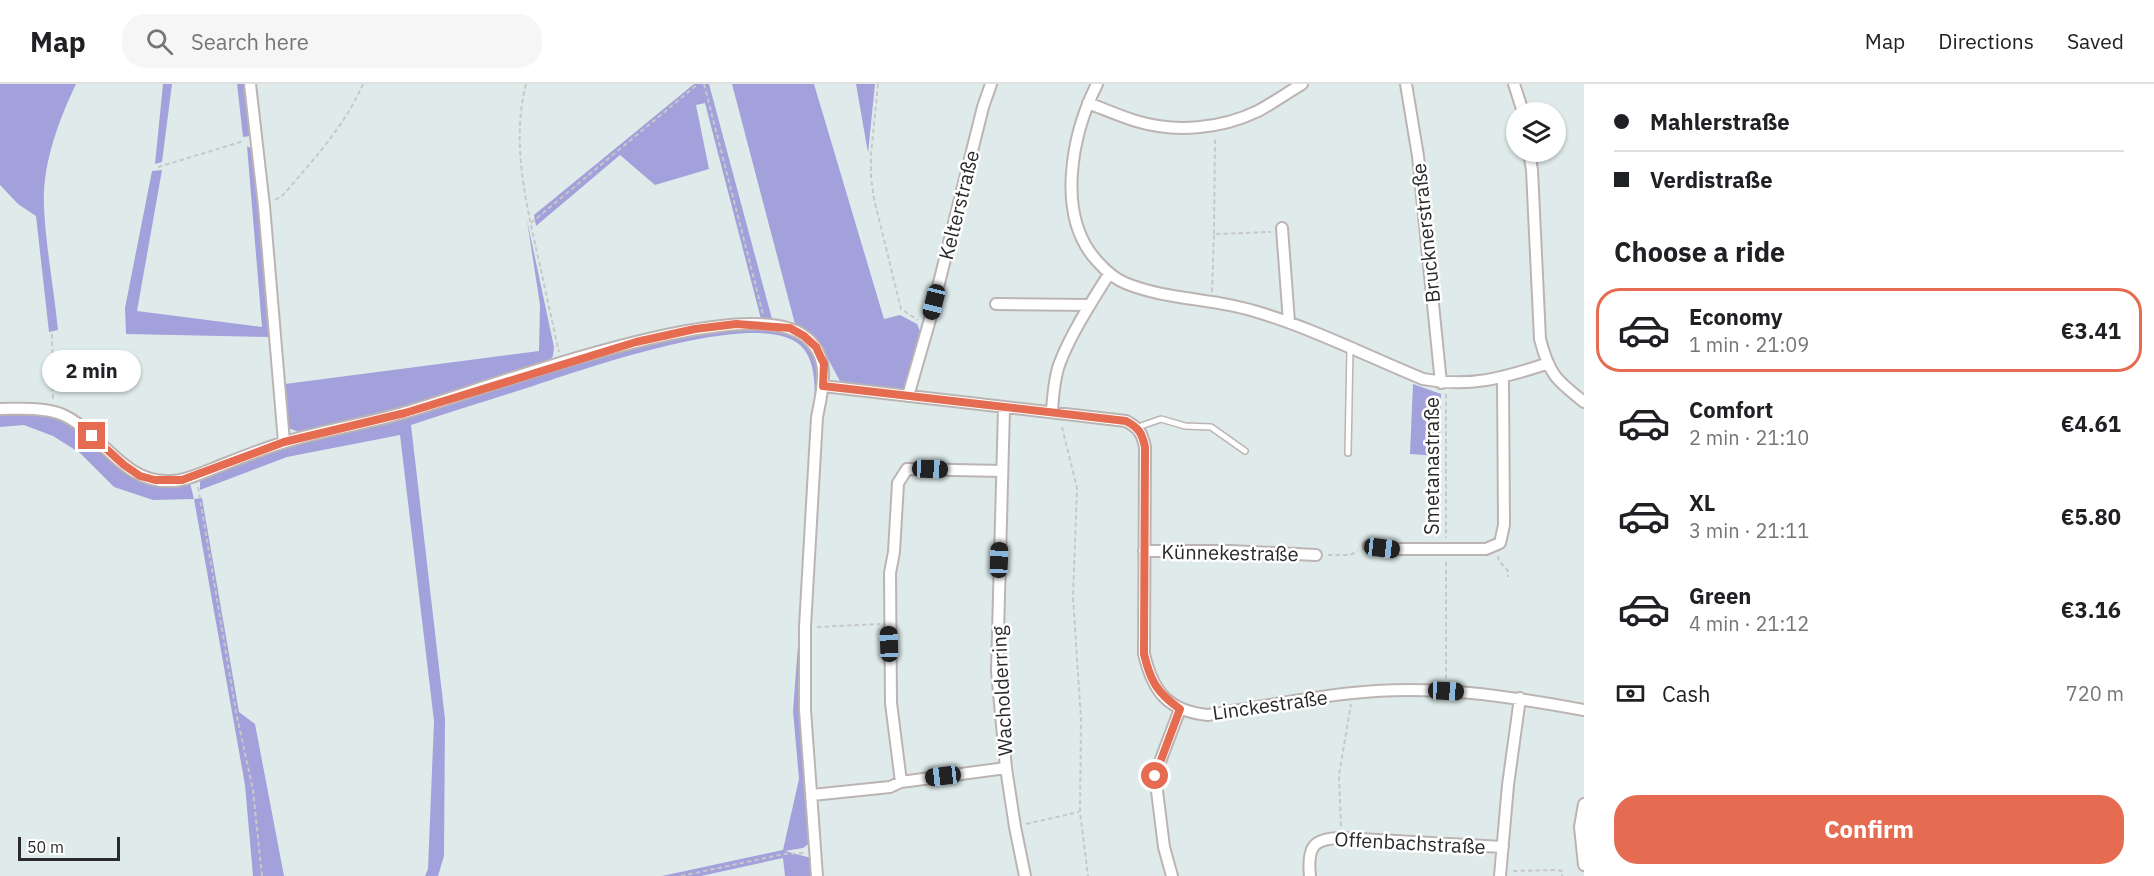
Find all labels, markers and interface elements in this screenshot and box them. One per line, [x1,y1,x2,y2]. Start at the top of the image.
search box [122,14,542,68]
text: Map [30,23,86,60]
icon: search [143,25,176,58]
text: Search here [191,27,309,56]
text: Map [1865,27,1905,55]
text: Directions [1938,27,2034,55]
text: Saved [2067,27,2124,55]
map controls [1506,102,1566,162]
button: layers [1506,102,1566,162]
text: Mahlerstraße [1650,107,1790,136]
street label: Kelterstraße [932,147,985,263]
street label: Brucknerstraße [1405,162,1446,304]
text: Verdistraße [1650,165,1773,194]
text: Choose a ride [1614,234,1785,269]
car [921,282,947,322]
text: Economy [1689,302,1783,331]
icon: car [1617,303,1671,357]
text: €3.41 [2061,316,2121,345]
text: 1 min · 21:09 [1689,331,1809,358]
callout: 2 min [42,349,142,391]
text: 2 min [65,357,118,384]
text: Comfort [1689,395,1773,424]
icon: car [1617,396,1671,450]
street label: Smetanastraße [1418,397,1445,535]
text: €4.61 [2061,409,2121,438]
route end [78,422,105,449]
text: 2 min · 21:10 [1689,424,1809,451]
car [912,459,948,479]
text: XL [1689,488,1715,517]
icon: car [1617,489,1671,543]
text: €5.80 [2061,502,2121,531]
text: 3 min · 21:11 [1689,517,1809,544]
car [1363,537,1401,559]
street label: Künnekestraße [1161,538,1299,567]
car [989,542,1009,578]
text: Green [1689,581,1751,610]
icon: car [1617,582,1671,636]
text: €3.16 [2061,595,2121,624]
text: 4 min · 21:12 [1689,610,1809,637]
street label: Wacholderring [985,625,1018,757]
car [879,626,899,662]
icon: cash [1614,677,1647,710]
text: Cash [1662,679,1711,708]
text: 720 m [2066,680,2124,707]
car [1428,681,1464,701]
street label: Linckestraße [1211,683,1329,726]
route start [1141,762,1168,789]
car [924,765,962,787]
button: Confirm [1614,795,2124,864]
street label: Offenbachstraße [1334,825,1486,860]
scale bar [18,834,120,862]
text: 50 m [27,837,64,857]

